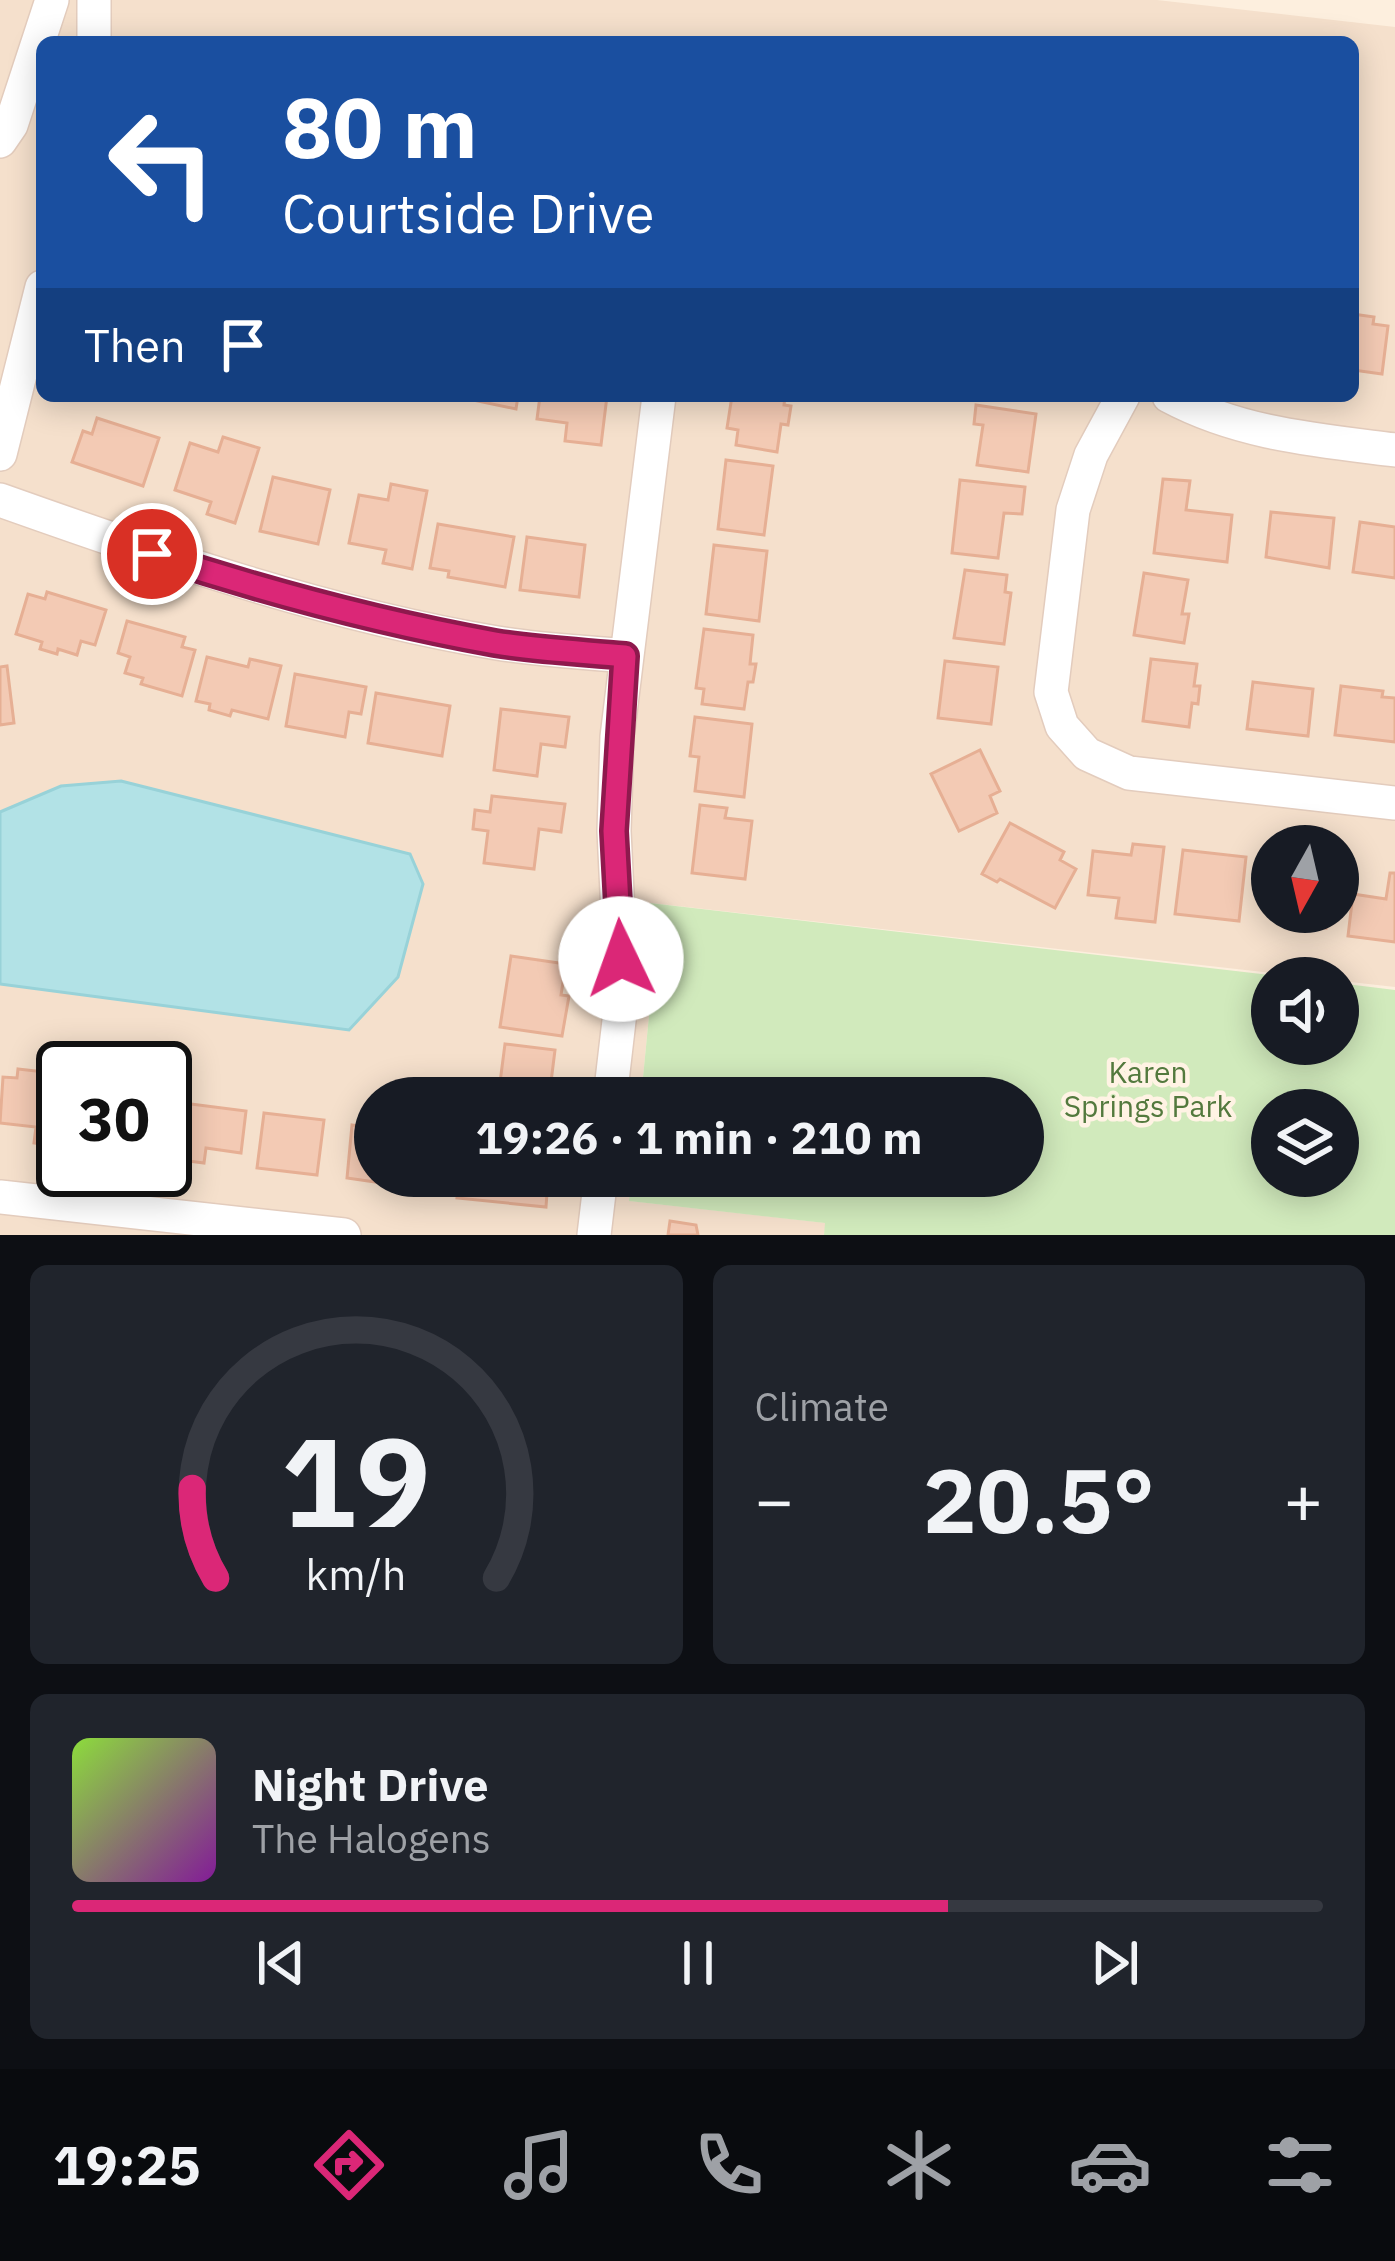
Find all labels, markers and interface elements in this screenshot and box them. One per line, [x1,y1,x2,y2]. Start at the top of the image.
text: 80 m [282,72,478,181]
icon: left [84,84,240,240]
text: Courtside Drive [282,178,654,248]
icon: arrive [210,312,276,378]
text: Then [84,316,186,374]
pin [101,503,203,605]
icon: arrive [119,521,185,587]
north arrow [1251,825,1359,933]
map controls [1251,825,1359,1197]
position arrow [558,896,684,1022]
button: sound [1251,957,1359,1065]
speed limit sign: 30 [36,1041,192,1197]
park label: Karen Springs Park [1064,1052,1232,1125]
button: layers [1251,1089,1359,1197]
text: 19:26 · 1 min · 210 m [476,1108,922,1166]
text: Climate [755,1381,889,1432]
text: 19 [281,1399,431,1561]
text: 20.5° [923,1441,1155,1558]
text: − [755,1456,794,1542]
text: + [1283,1456,1323,1542]
text: km/h [306,1545,407,1601]
text: Night Drive [252,1755,489,1813]
text: The Halogens [252,1813,491,1864]
icon: previous [248,1930,314,1996]
icon: pause [665,1930,731,1996]
icon: next [1082,1930,1148,1996]
icon: directions [307,2123,391,2207]
icon: music [497,2123,581,2207]
icon: phone [687,2123,771,2207]
icon: climate [877,2123,961,2207]
icon: car [1068,2123,1152,2207]
icon: filters [1258,2123,1342,2207]
text: 19:25 [53,2130,201,2200]

